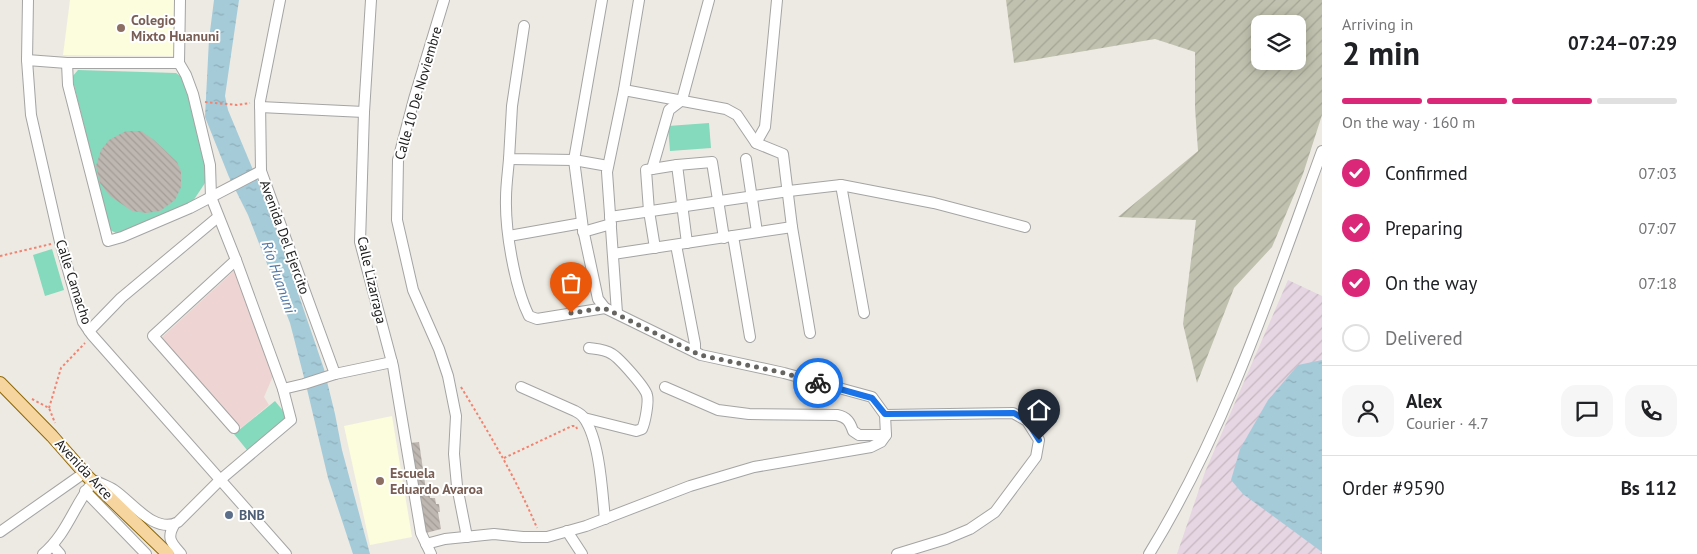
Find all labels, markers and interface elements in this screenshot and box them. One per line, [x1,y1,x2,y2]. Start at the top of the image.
place label: Colegio Mixto Huanuni [131,11,220,45]
text: Arriving in [1342,14,1413,34]
map controls [1251,15,1306,70]
button: layers [1251,15,1306,70]
marker: Colegio Mixto Huanuni [115,22,127,34]
street label: Calle 10 De Noviembre [390,24,446,162]
text: 07:24–07:29 [1568,31,1677,55]
text: 2 min [1342,32,1420,74]
text: On the way · 160 m [1342,112,1475,132]
icon: check [1342,159,1370,187]
text: Confirmed [1385,161,1468,185]
text: 07:03 [1639,163,1677,183]
street label: Avenida Del Ejercito [256,177,314,297]
icon: check [1342,214,1370,242]
text: Preparing [1385,216,1463,240]
text: 07:07 [1639,218,1677,238]
street label: Calle Lizarraga [353,235,391,325]
street label: Calle Camacho [52,237,96,327]
water label: Río Huanuni [258,238,301,317]
pin [550,262,592,313]
icon: bag [557,269,585,297]
icon: check [1342,269,1370,297]
text: On the way [1385,271,1477,295]
text: 07:18 [1639,273,1677,293]
text: Delivered [1385,326,1463,350]
courier [793,358,843,408]
icon: bike [804,369,832,397]
button: person [1342,385,1394,437]
button: chat [1561,385,1613,437]
button: phone [1625,385,1677,437]
pin [1018,389,1060,440]
text: Alex [1406,389,1442,413]
icon: home [1025,396,1053,424]
text: Courier · 4.7 [1406,413,1489,433]
street label: Avenida Arce [51,435,117,503]
place label: Escuela Eduardo Avaroa [390,464,483,498]
marker: Escuela Eduardo Avaroa [374,475,386,487]
text: Order #9590 [1342,476,1445,500]
text: Bs 112 [1621,476,1677,500]
place label: BNB [239,506,265,524]
marker: BNB [223,509,235,521]

